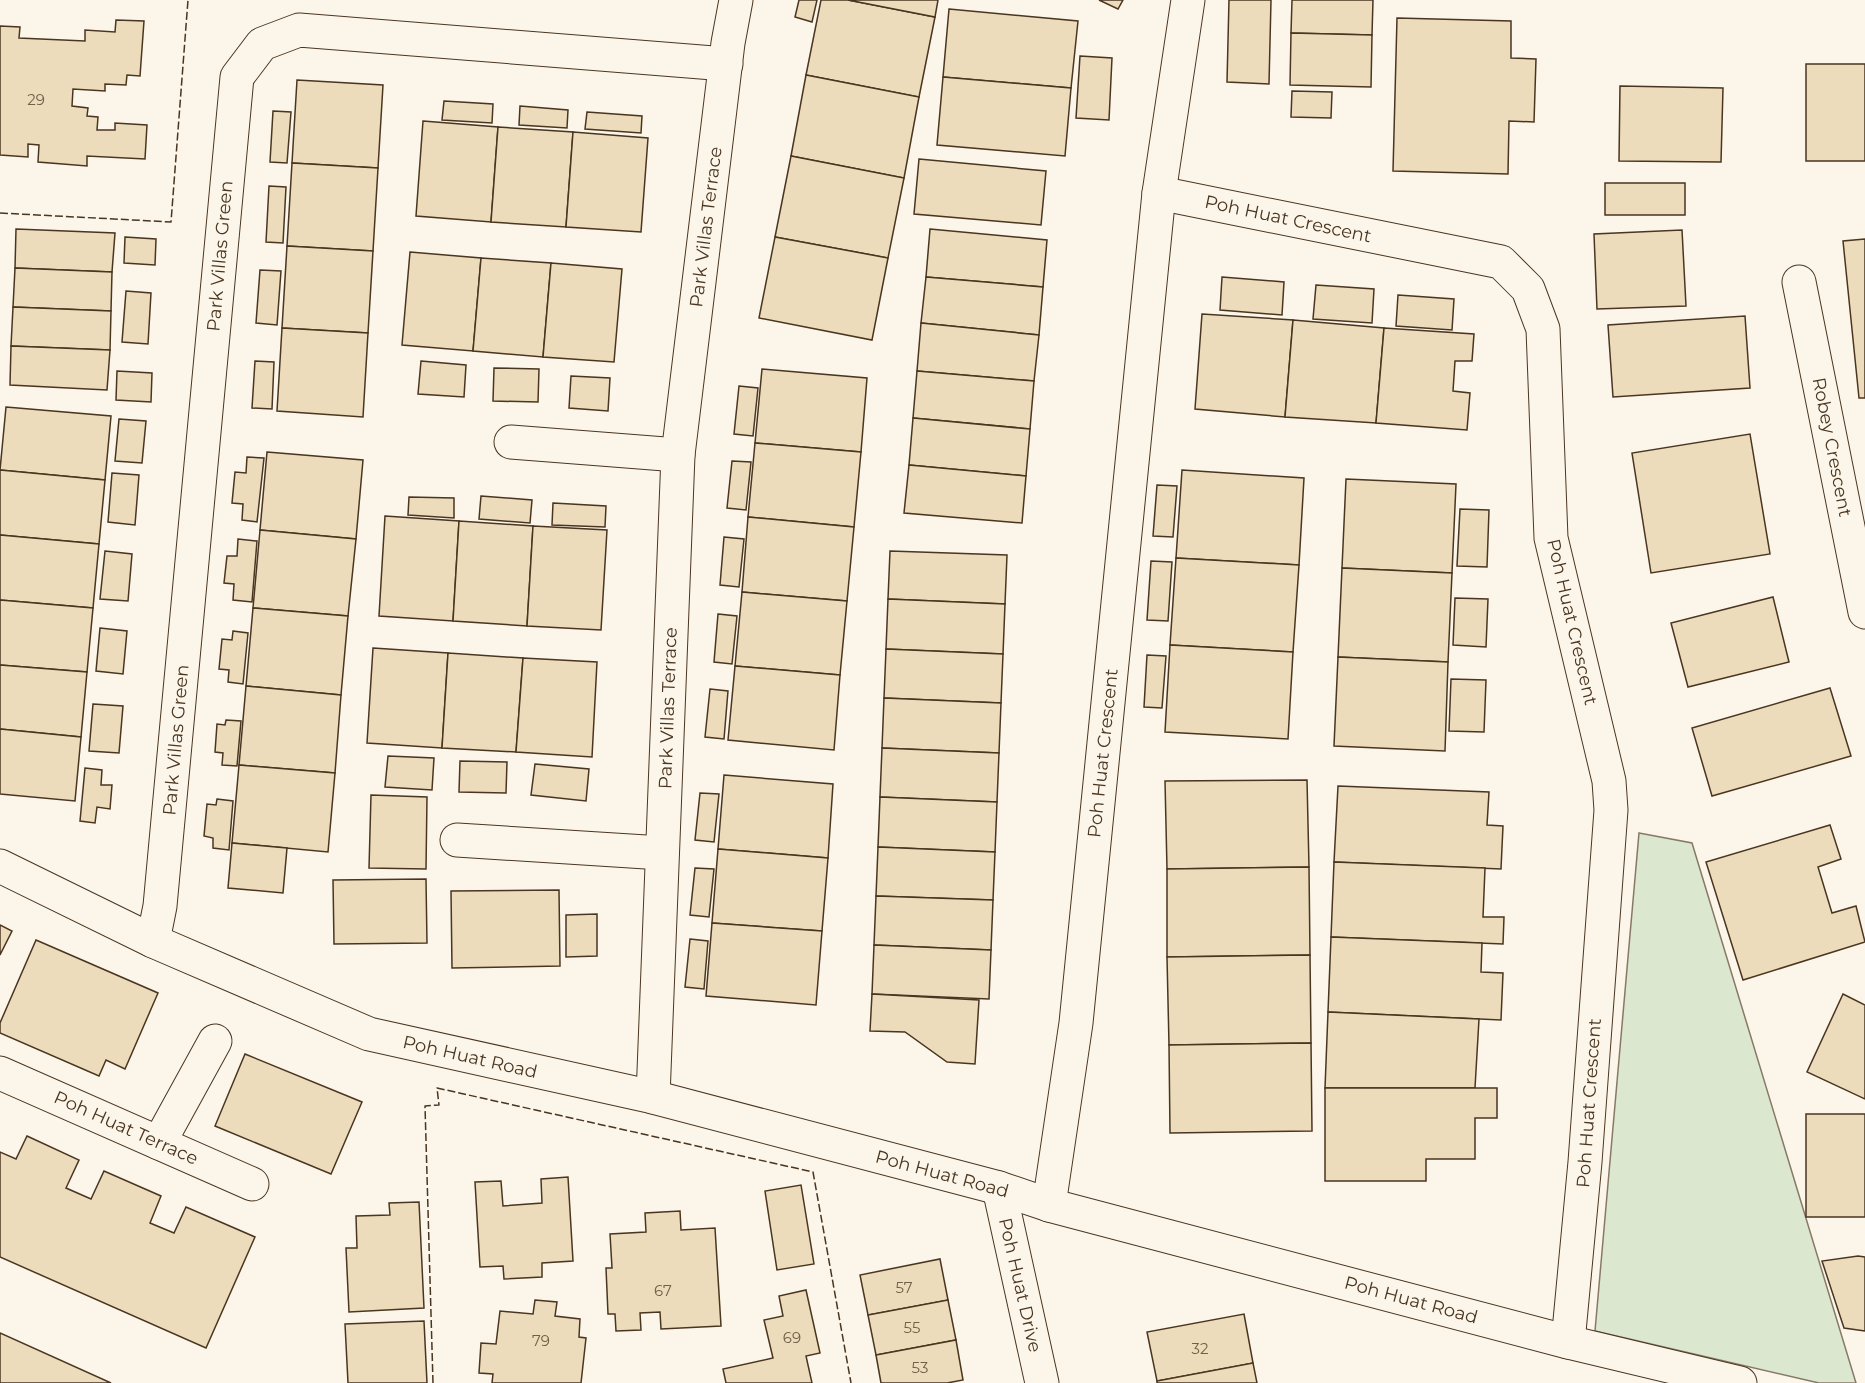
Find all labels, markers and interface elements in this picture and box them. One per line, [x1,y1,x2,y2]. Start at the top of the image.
house number: 29 [27,90,45,109]
street label: Park Villas Terrace [685,145,727,309]
street label: Park Villas Green [202,180,238,332]
street label: Poh Huat Crescent [1203,191,1373,247]
street label: Robey Crescent [1808,375,1856,519]
street label: Poh Huat Crescent [1542,537,1602,707]
street label: Park Villas Terrace [654,627,682,789]
street label: Park Villas Green [158,664,194,816]
street label: Poh Huat Crescent [1083,667,1123,839]
street label: Poh Huat Crescent [1572,1017,1606,1189]
street label: Poh Huat Road [401,1031,539,1083]
street label: Poh Huat Terrace [51,1086,202,1170]
street label: Poh Huat Road [873,1146,1011,1202]
street label: Poh Huat Drive [994,1216,1046,1355]
street label: Poh Huat Road [1342,1272,1480,1328]
house number: 57 [895,1278,913,1297]
house number: 67 [654,1281,672,1300]
house number: 55 [904,1318,920,1337]
house number: 69 [783,1328,801,1347]
house number: 79 [532,1331,550,1350]
house number: 32 [1192,1339,1208,1358]
house number: 53 [912,1358,928,1377]

